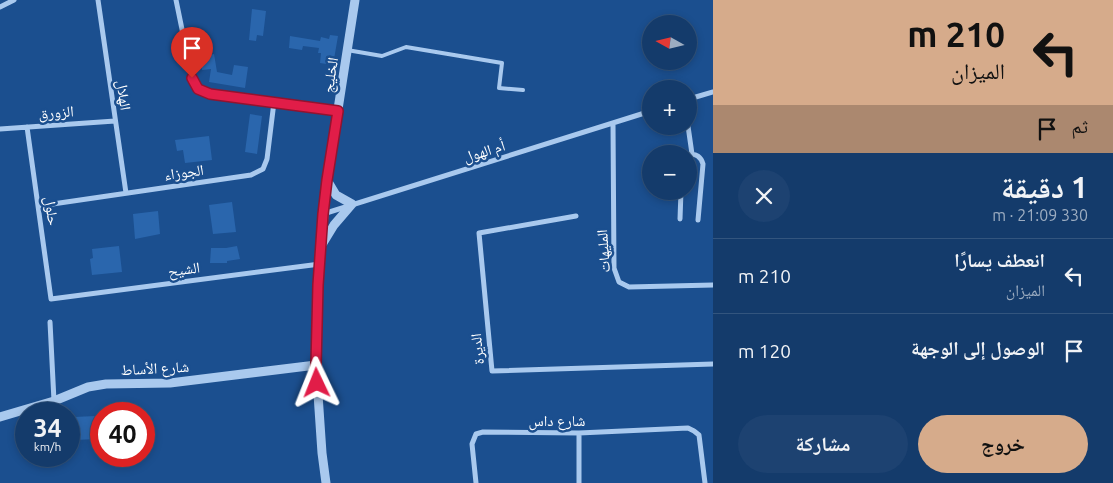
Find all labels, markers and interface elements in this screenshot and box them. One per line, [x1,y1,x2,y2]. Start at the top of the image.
text: 210 m [907,14,1005,54]
north arrow [642,15,698,70]
map controls [642,15,697,200]
icon: left [1023,20,1088,85]
pin [171,27,213,78]
icon: arrive [178,34,206,62]
street label: الخليج [319,56,343,94]
text: الميزان [951,58,1005,83]
street label: الهلال [111,79,135,112]
button: + [642,80,697,135]
street label: الزورق [38,102,74,124]
icon: arrive [1033,115,1061,143]
text: ثم [1071,115,1088,137]
street label: أم الهول [461,137,508,167]
button: − [642,145,697,200]
street label: الجوزاء [163,161,205,184]
button: close [738,170,790,222]
text: 1 دقيقة [1001,170,1088,204]
street label: حلول [40,195,63,227]
text: 330 m · 21:09 [992,206,1088,224]
street label: المليهات [593,229,614,273]
text: انعطف يسارًا [954,249,1045,271]
street label: الشيح [167,258,201,282]
icon: left [1060,262,1088,290]
text: 210 m [738,265,791,287]
text: الميزان [1006,281,1045,299]
street label: الديرة [467,332,488,365]
text: الوصول إلى الوجهة [911,337,1045,359]
icon: arrive [1060,337,1088,365]
text: 120 m [738,340,791,362]
position arrow [290,356,342,408]
street label: شارع الأساط [120,358,190,380]
speed limit sign: 40 [90,402,155,467]
street label: شارع داس [529,412,586,431]
text: 34 [33,414,62,442]
button: مشاركة [738,415,908,473]
button: خروج [918,415,1088,473]
text: km/h [34,440,61,453]

